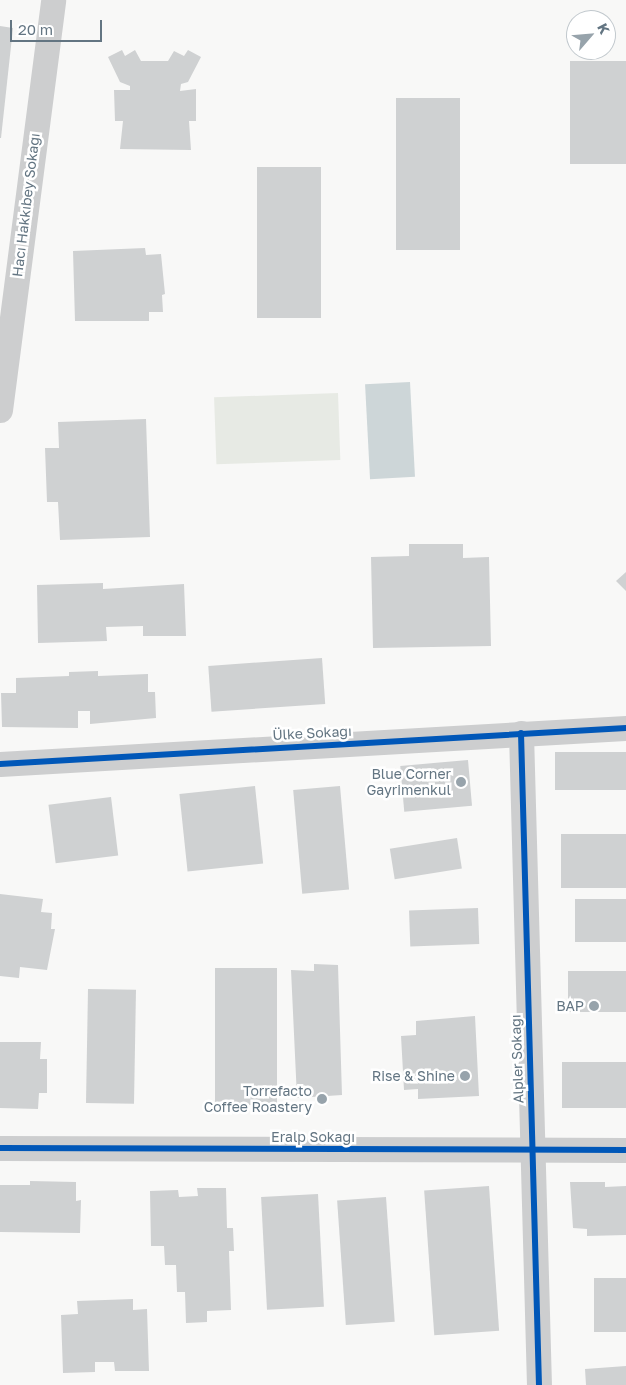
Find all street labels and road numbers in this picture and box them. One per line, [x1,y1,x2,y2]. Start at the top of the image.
street label: Hacı Hakkıbey Sokağı [9,132,43,278]
street label: Ülke Sokağı [272,723,352,743]
street label: Alpler Sokağı [507,1014,527,1104]
street label: Eralp Sokağı [271,1129,355,1145]

